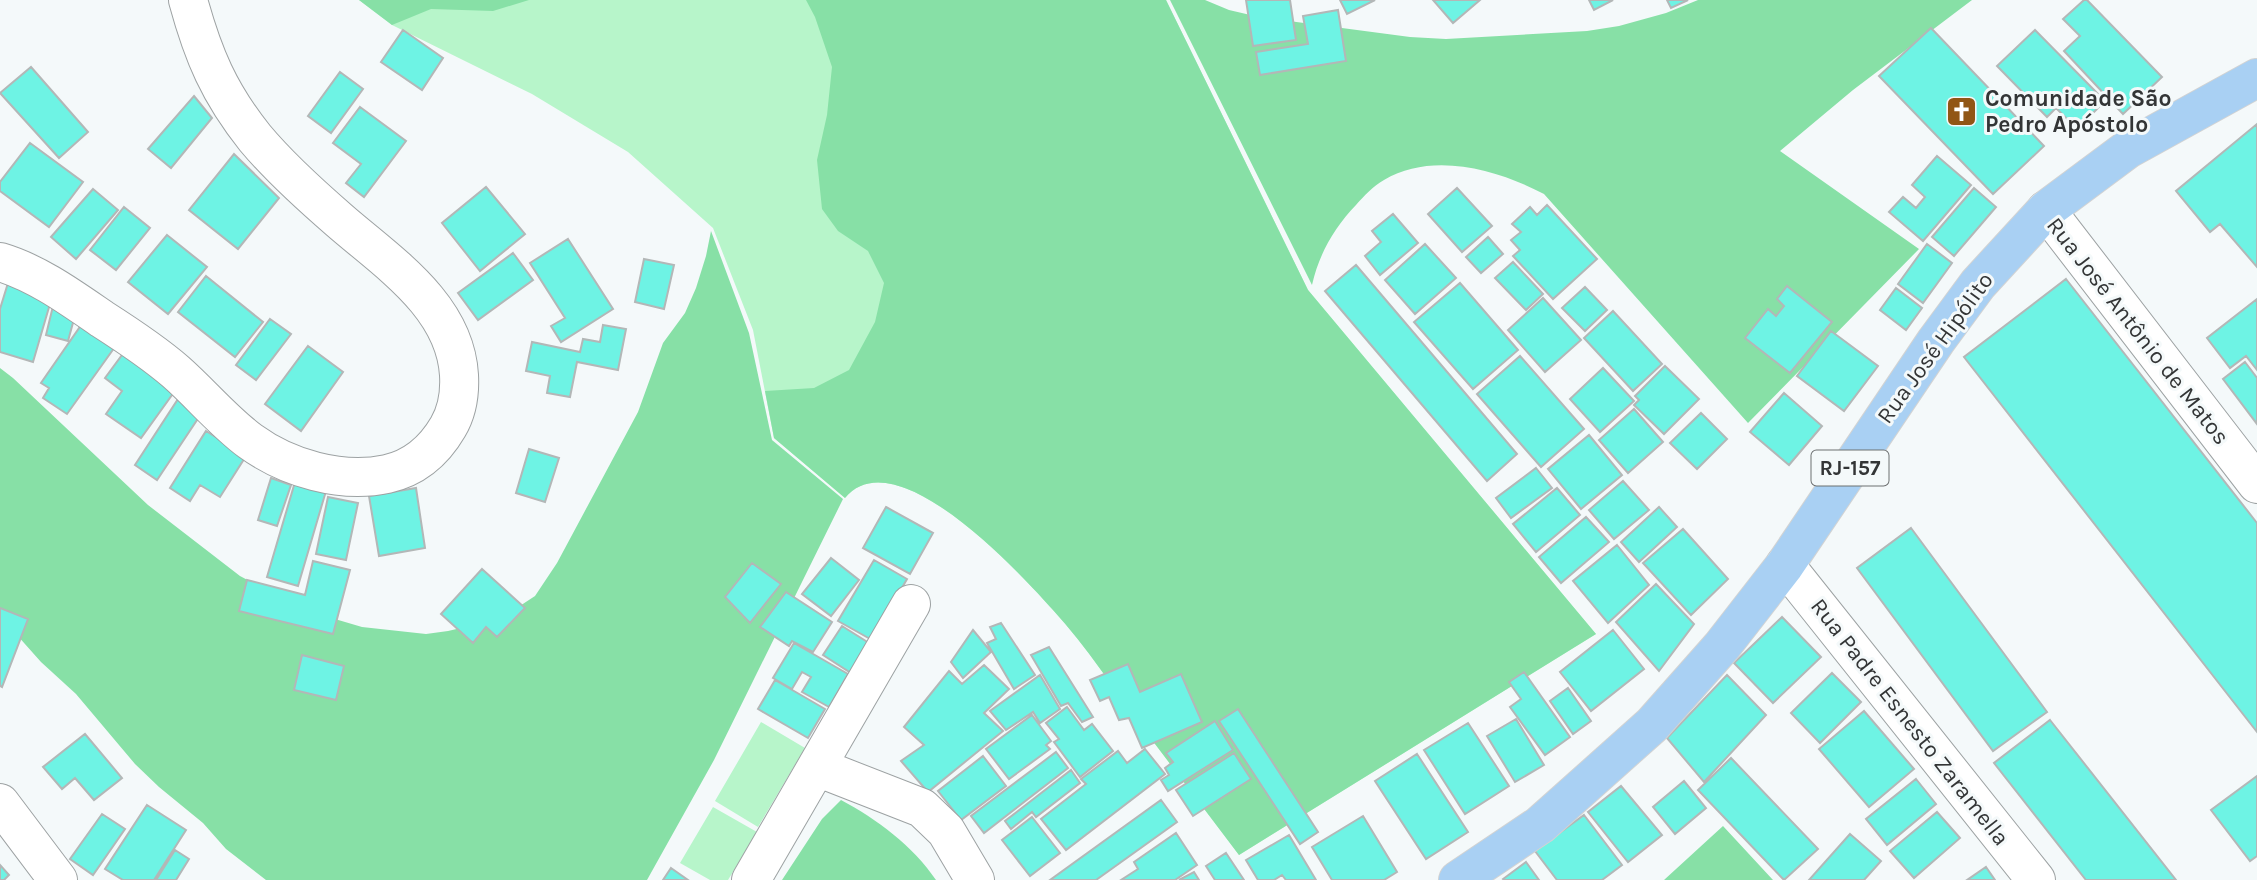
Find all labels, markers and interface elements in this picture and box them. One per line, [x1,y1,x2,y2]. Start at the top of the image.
place label: Comunidade São Pedro Apóstolo [1985,85,2172,138]
church icon: Comunidade São Pedro Apóstolo [1945,94,1979,128]
street label: Rua José Antônio de Matos [2041,212,2235,450]
street label: Rua José Hipólito [1871,267,1999,429]
road number: RJ-157 [1812,450,1888,486]
street label: Rua Padre Esnesto Zaramella [1805,593,2015,851]

